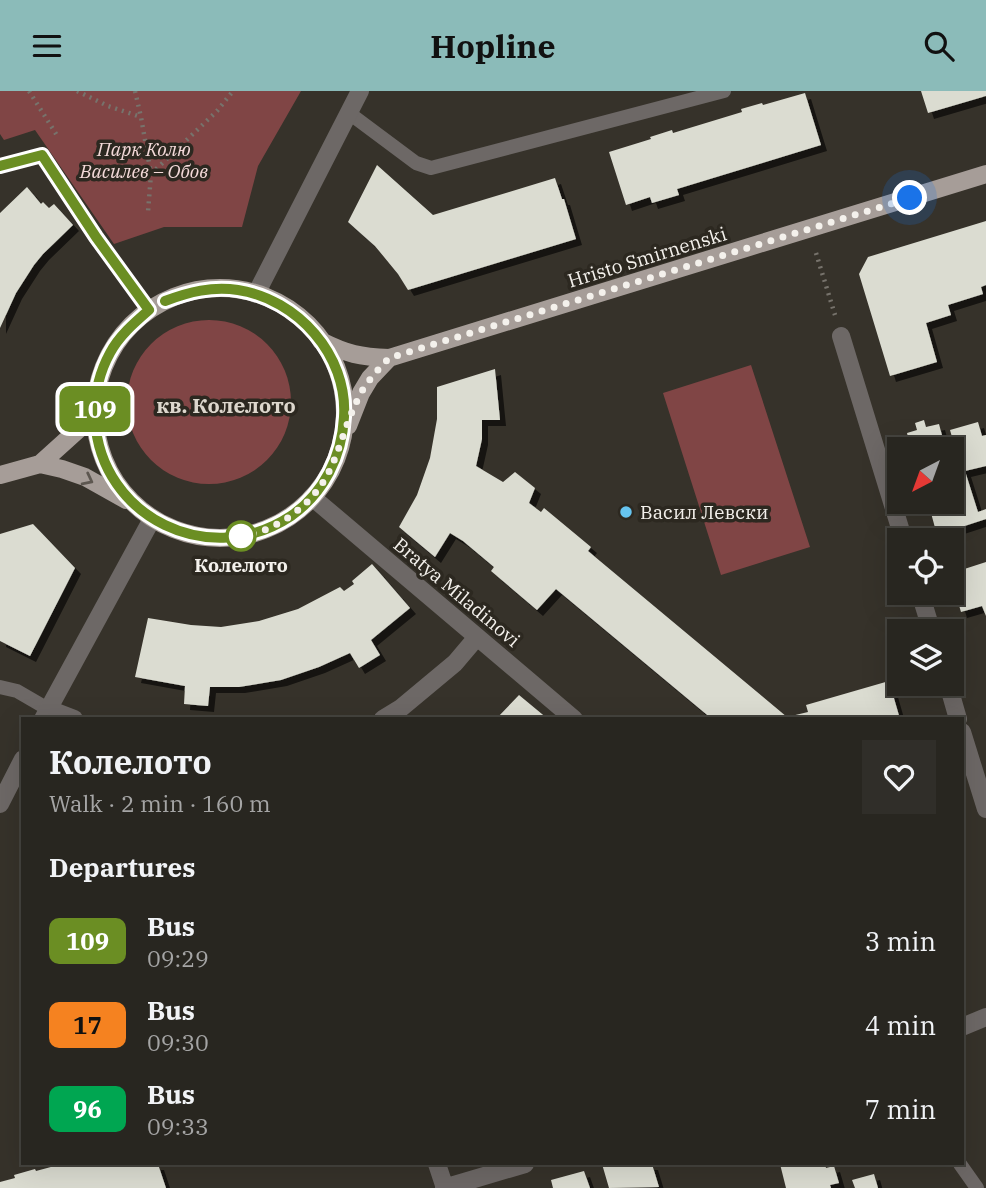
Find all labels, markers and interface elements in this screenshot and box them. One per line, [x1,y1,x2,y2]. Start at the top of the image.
text: Hopline [430,25,556,67]
icon: menu [28,27,66,65]
icon: search [920,27,958,65]
park label: Парк Колю Василев – Обов [79,137,208,183]
your location [892,180,927,215]
street label: Hristo Smirnenski [565,221,729,293]
line badge: 109 [55,386,135,432]
district label: кв. Колелото [156,391,296,419]
text: 109 [73,393,117,425]
north arrow [887,437,964,515]
map controls [887,437,964,696]
one-way arrow [81,471,93,485]
place label: Васил Левски [640,500,769,524]
marker: Васил Левски [618,504,634,520]
marker: Колелото [226,521,256,551]
button: locate [887,528,964,605]
street label: Bratya Miladinovi [389,532,525,652]
place label: Колелото [194,553,288,577]
button: layers [887,619,964,696]
text: Колелото [49,740,212,783]
button: heart [862,740,936,814]
text: Walk · 2 min · 160 m [49,788,271,818]
text: Departures [49,850,195,884]
text: Bus [147,909,195,943]
text: 3 min [865,924,936,958]
text: 109 [66,925,109,957]
text: 09:29 [147,943,209,973]
text: Bus [147,993,195,1027]
text: 4 min [865,1008,936,1042]
text: 17 [73,1009,102,1041]
text: 09:30 [147,1027,209,1057]
text: Bus [147,1077,195,1111]
text: 7 min [865,1092,936,1126]
text: 96 [73,1093,102,1125]
text: 09:33 [147,1111,209,1141]

